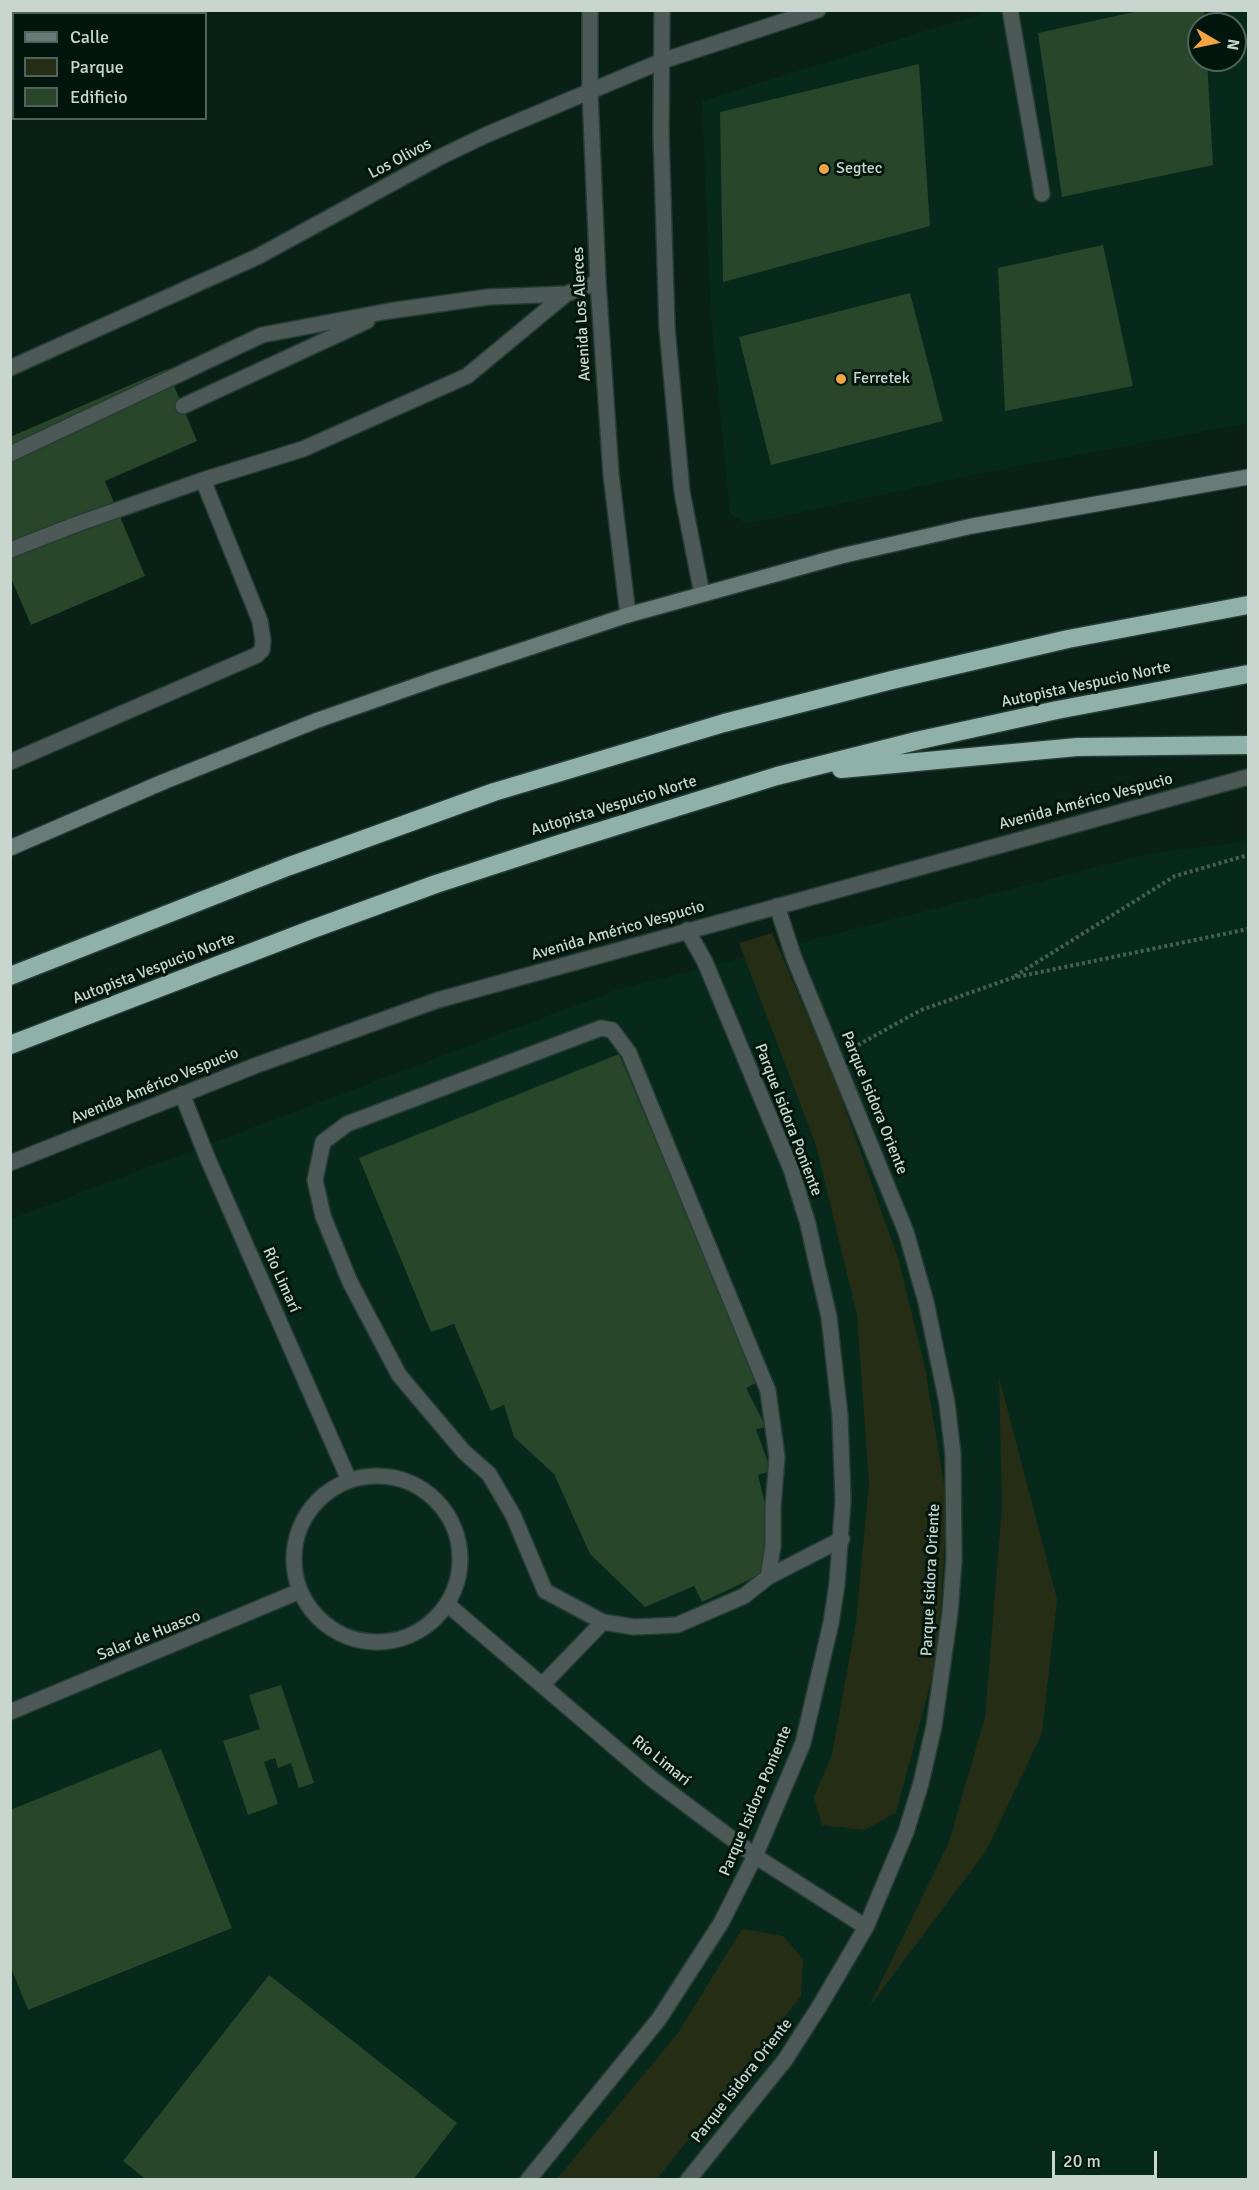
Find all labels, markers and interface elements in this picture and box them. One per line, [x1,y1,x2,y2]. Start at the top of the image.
legend [12,12,207,120]
north arrow [1187,12,1247,72]
text: Calle [70,26,109,48]
text: N [1222,37,1244,52]
text: Parque [70,56,124,78]
text: Edificio [70,86,128,108]
street label: Los Olivos [365,134,435,184]
place label: Segtec [836,159,882,179]
marker: Segtec [817,162,831,176]
street label: Avenida Los Alerces [569,246,595,382]
place label: Ferretek [853,369,910,389]
marker: Ferretek [834,372,848,386]
street label: Autopista Vespucio Norte [1000,658,1172,712]
street label: Avenida Américo Vespucio [997,770,1175,834]
street label: Autopista Vespucio Norte [529,772,699,840]
street label: Avenida Américo Vespucio [529,897,707,965]
street label: Autopista Vespucio Norte [70,929,238,1009]
street label: Parque Isidora Oriente [836,1029,912,1177]
street label: Parque Isidora Poniente [750,1041,826,1199]
street label: Avenida Américo Vespucio [68,1044,242,1128]
street label: Río Limarí [258,1244,304,1316]
street label: Parque Isidora Oriente [917,1503,945,1657]
street label: Salar de Huasco [95,1607,203,1665]
street label: Parque Isidora Poniente [716,1723,796,1879]
street label: Río Limarí [628,1732,694,1790]
street label: Parque Isidora Oriente [687,2015,797,2147]
scale bar [1055,2139,1160,2177]
text: 20 m [1063,2150,1101,2172]

